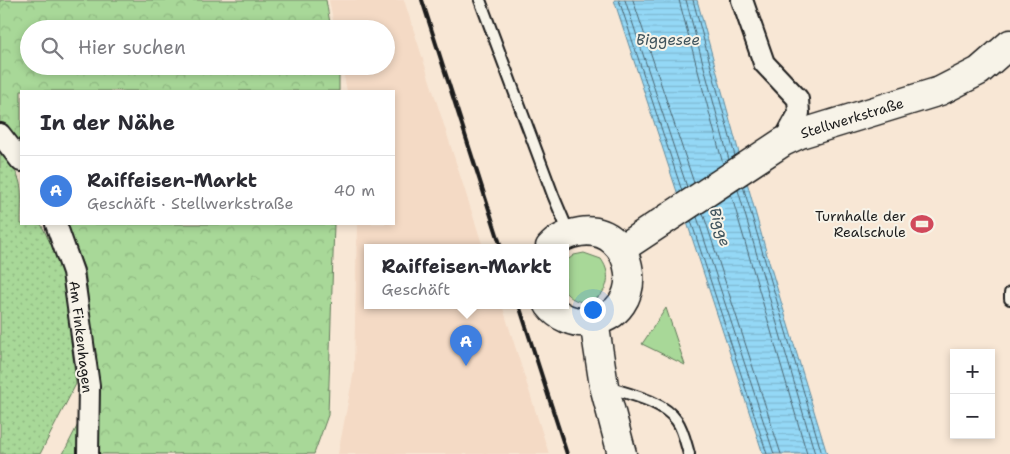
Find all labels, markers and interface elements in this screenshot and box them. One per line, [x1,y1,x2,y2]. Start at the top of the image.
search box [20,20,395,75]
water label: Biggesee [636,30,700,50]
icon: search [38,34,66,62]
text: Hier suchen [78,35,186,60]
street label: Stellwerkstraße [798,94,906,142]
text: In der Nähe [40,109,175,137]
text: Raiffeisen-Markt [87,168,257,193]
text: A [50,180,62,201]
text: 40 m [333,180,375,201]
text: Geschäft · Stellwerkstraße [87,193,293,214]
water label: Bigge [705,205,735,249]
place label: Turnhalle der Realschule [815,207,906,241]
sports icon: Turnhalle der Realschule [909,211,935,237]
popup [364,244,569,309]
text: Raiffeisen-Markt [382,254,551,279]
text: Geschäft [382,279,450,300]
street label: Am Finkenhagen [65,280,97,394]
your location [580,297,606,323]
pin: A [450,325,482,366]
map controls [950,349,995,439]
button: + [950,349,995,394]
button: − [950,394,995,439]

